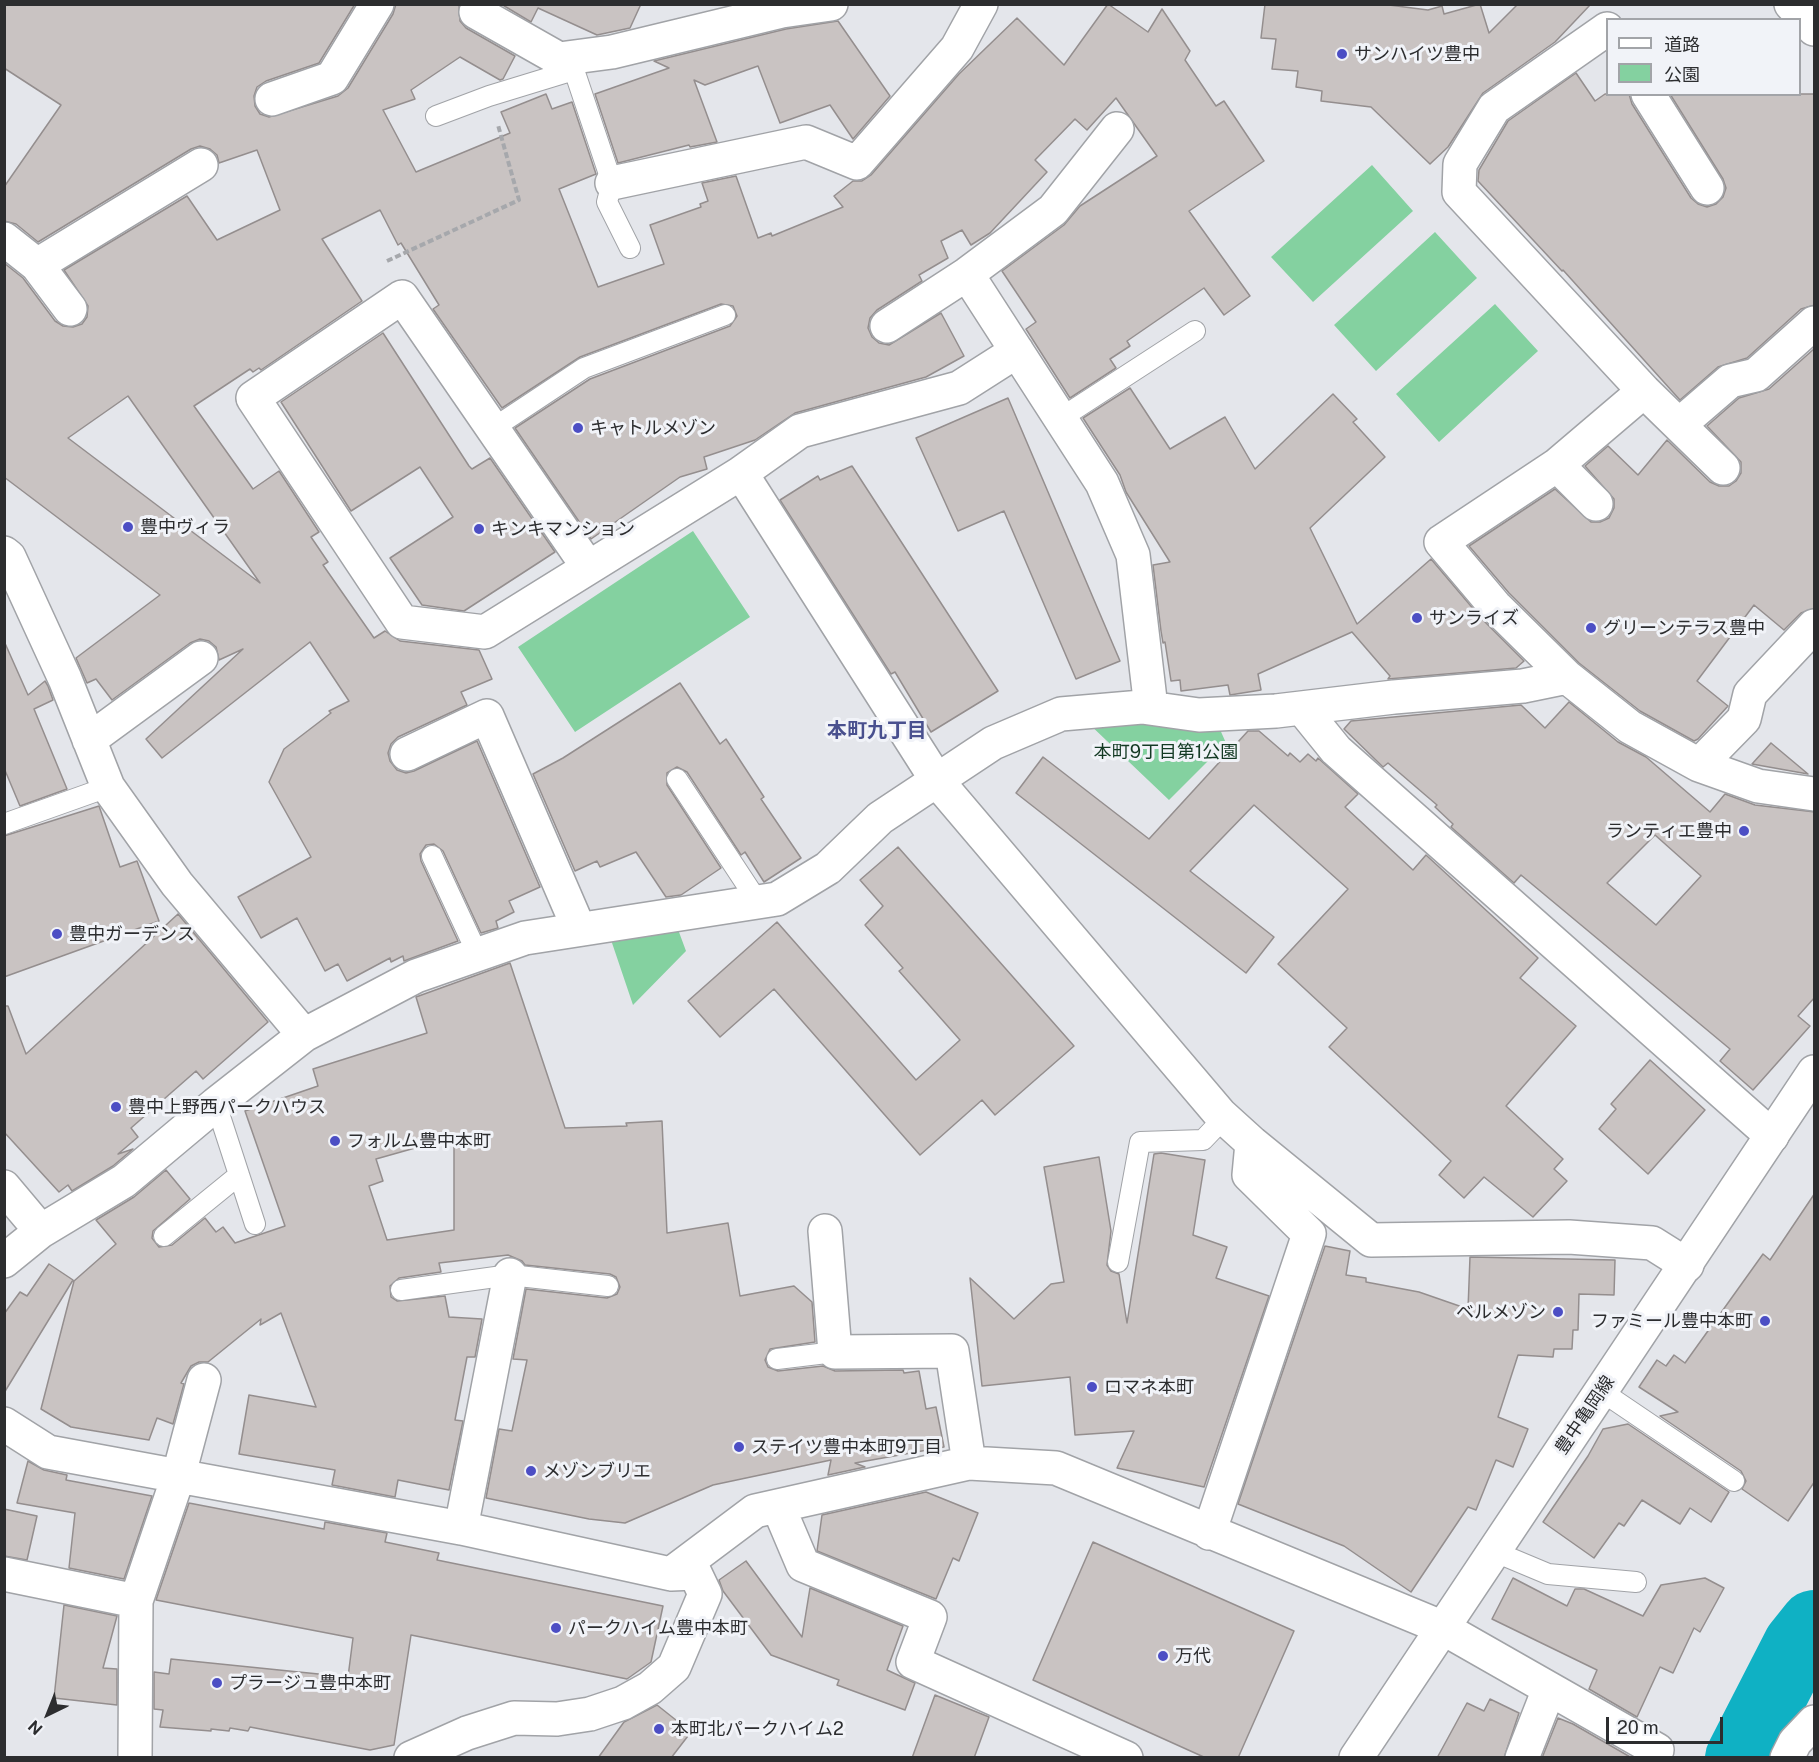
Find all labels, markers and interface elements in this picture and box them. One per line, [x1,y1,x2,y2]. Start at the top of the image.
legend [1606,18,1801,96]
text: 道路 [1664,34,1700,55]
place label: サンハイツ豊中 [1354,43,1480,65]
marker: サンハイツ豊中 [1335,47,1349,61]
text: 公園 [1664,64,1700,85]
place label: キャトルメゾン [590,417,716,439]
marker: キャトルメゾン [571,421,585,435]
place label: 豊中ヴィラ [140,516,230,538]
place label: キンキマンション [491,518,635,540]
marker: 豊中ヴィラ [121,520,135,534]
marker: キンキマンション [472,522,486,536]
place label: サンライズ [1429,607,1519,629]
marker: サンライズ [1410,611,1424,625]
place label: グリーンテラス豊中 [1603,617,1765,639]
marker: グリーンテラス豊中 [1584,621,1598,635]
district label: 本町九丁目 [827,719,927,743]
park label: 本町9丁目第1公園 [1094,741,1238,763]
place label: ランティエ豊中 [1606,820,1732,842]
marker: ランティエ豊中 [1737,824,1751,838]
place label: 豊中ガーデンス [69,923,195,945]
marker: 豊中ガーデンス [50,927,64,941]
place label: 豊中上野西パークハウス [128,1096,326,1118]
marker: 豊中上野西パークハウス [109,1100,123,1114]
place label: フォルム豊中本町 [347,1130,491,1152]
marker: フォルム豊中本町 [328,1134,342,1148]
place label: ベルメゾン [1456,1301,1546,1323]
marker: ベルメゾン [1551,1305,1565,1319]
place label: ファミール豊中本町 [1591,1310,1753,1332]
marker: ファミール豊中本町 [1758,1314,1772,1328]
street label: 豊中亀岡線 [1551,1372,1619,1458]
place label: ロマネ本町 [1104,1376,1194,1398]
marker: ロマネ本町 [1085,1380,1099,1394]
place label: ステイツ豊中本町9丁目 [751,1436,942,1458]
marker: ステイツ豊中本町9丁目 [732,1440,746,1454]
place label: メゾンブリエ [543,1460,651,1482]
marker: メゾンブリエ [524,1464,538,1478]
place label: パークハイム豊中本町 [568,1617,748,1639]
marker: パークハイム豊中本町 [549,1621,563,1635]
place label: 万代 [1175,1645,1211,1667]
marker: 万代 [1156,1649,1170,1663]
place label: プラージュ豊中本町 [229,1672,391,1694]
marker: プラージュ豊中本町 [210,1676,224,1690]
north arrow [18,1684,78,1744]
scale bar [1609,1705,1726,1743]
text: N [24,1716,46,1739]
text: 20 m [1617,1717,1659,1738]
place label: 本町北パークハイム2 [671,1718,844,1740]
marker: 本町北パークハイム2 [652,1722,666,1736]

